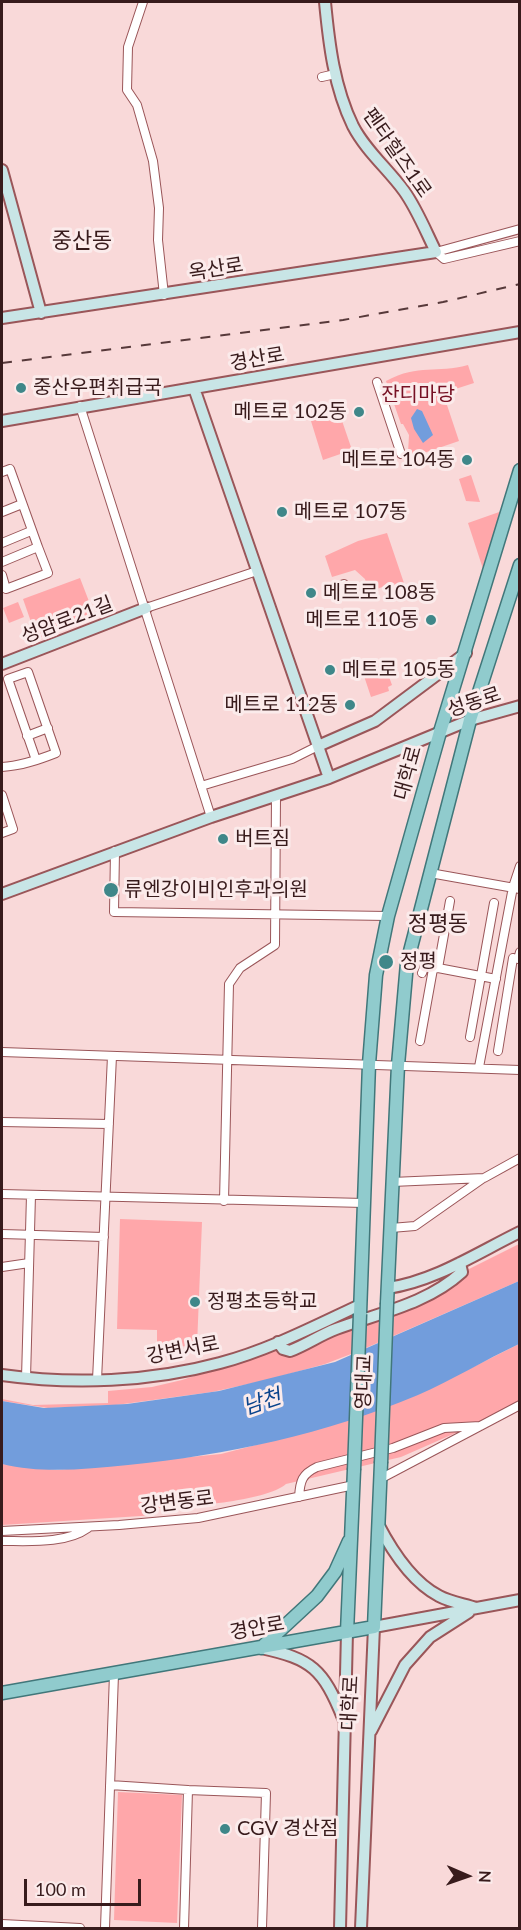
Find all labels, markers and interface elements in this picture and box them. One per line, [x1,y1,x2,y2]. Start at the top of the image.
street label: 펜타힐즈1로 [357,104,437,202]
district label: 중산동 [52,228,112,254]
street label: 옥산로 [187,253,245,285]
street label: 경산로 [228,342,286,376]
place label: 중산우편취급국 [33,376,162,400]
marker: 중산우편취급국 [14,381,28,395]
park label: 잔디마당 [381,383,455,407]
place label: 메트로 102동 [233,400,347,424]
marker: 메트로 102동 [352,405,366,419]
place label: 메트로 104동 [341,448,455,472]
marker: 메트로 104동 [460,453,474,467]
place label: 메트로 107동 [294,500,408,524]
marker: 메트로 107동 [275,505,289,519]
place label: 메트로 108동 [323,581,437,605]
marker: 메트로 108동 [304,586,318,600]
street label: 성암로21길 [18,591,116,649]
place label: 메트로 110동 [305,608,419,632]
marker: 메트로 110동 [424,613,438,627]
place label: 메트로 105동 [342,658,456,682]
marker: 메트로 105동 [323,663,337,677]
street label: 성동로 [444,682,504,722]
place label: 메트로 112동 [224,693,338,717]
marker: 메트로 112동 [343,698,357,712]
street label: 대학로 [389,743,427,803]
place label: 버트짐 [235,827,290,851]
marker: 버트짐 [216,832,230,846]
place label: 류엔강이비인후과의원 [124,878,308,902]
marker: 류엔강이비인후과의원 [102,881,120,899]
district label: 정평동 [408,911,468,937]
place label: 정평 [400,950,437,974]
marker: 정평 [377,953,395,971]
place label: 정평초등학교 [207,1290,317,1314]
marker: 정평초등학교 [188,1295,202,1309]
street label: 강변서로 [145,1331,221,1369]
street label: 영대교 [351,1354,377,1410]
water label: 남천 [240,1384,284,1420]
street label: 강변동로 [139,1486,215,1518]
street label: 경안로 [228,1611,286,1645]
street label: 대학로 [337,1675,363,1731]
place label: CGV 경산점 [237,1817,338,1841]
marker: CGV 경산점 [218,1822,232,1836]
north arrow [437,1846,497,1906]
scale bar [27,1867,144,1905]
text: N [476,1870,495,1883]
text: 100 m [35,1878,86,1900]

